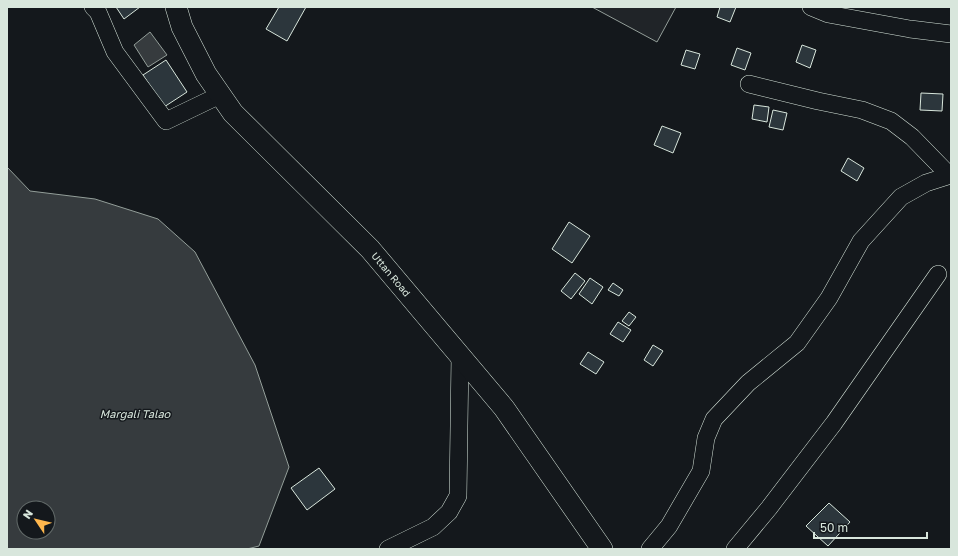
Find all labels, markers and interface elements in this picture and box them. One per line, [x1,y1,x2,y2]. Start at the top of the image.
street label: Uttan Road [369,250,413,299]
water label: Margali Talao [100,407,172,421]
north arrow [16,500,56,540]
text: N [20,507,35,521]
scale bar [814,514,927,540]
text: 50 m [820,520,848,535]

